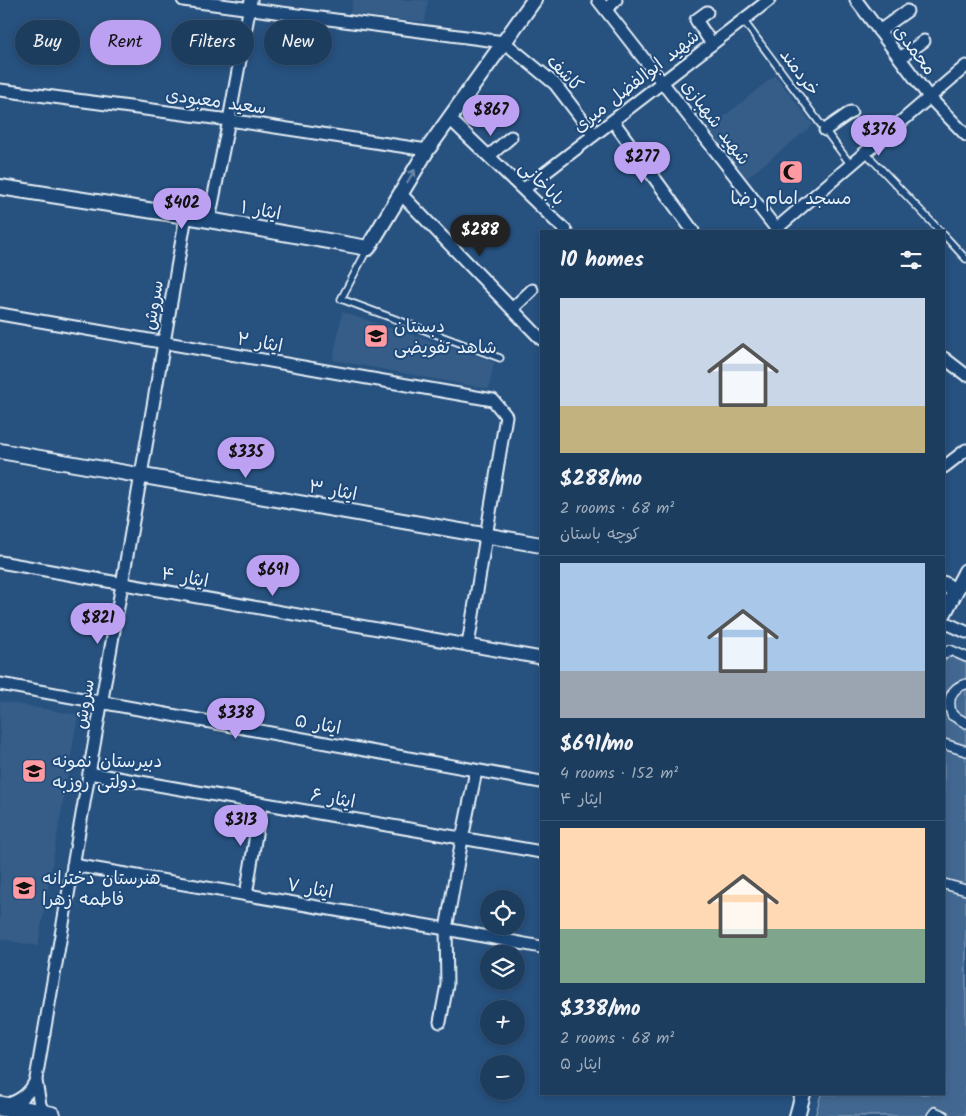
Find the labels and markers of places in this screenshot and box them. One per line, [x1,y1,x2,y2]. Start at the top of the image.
pin: $867 [461,94,521,137]
pin: $376 [849,114,909,157]
pin: $277 [612,142,672,184]
mosque icon: مسجد امام رضا [778,159,804,185]
place label: مسجد امام رضا [731,185,851,214]
pin: $402 [152,188,212,230]
pin: $288 [450,214,510,257]
place label: دبستان شاهد تفویضی [394,313,497,363]
school or university icon: دبستان شاهد تفویضی [363,323,389,349]
pin: $335 [216,436,276,479]
pin: $691 [243,554,303,597]
pin: $821 [68,602,128,645]
pin: $338 [206,698,266,740]
place label: دبیرستان نمونه دولتی روزبه [52,748,162,798]
school or university icon: دبیرستان نمونه دولتی روزبه [21,758,47,784]
pin: $313 [211,804,271,847]
place label: هنرستان دخترانه فاطمه زهرا [42,865,161,915]
school or university icon: هنرستان دخترانه فاطمه زهرا [11,875,37,901]

